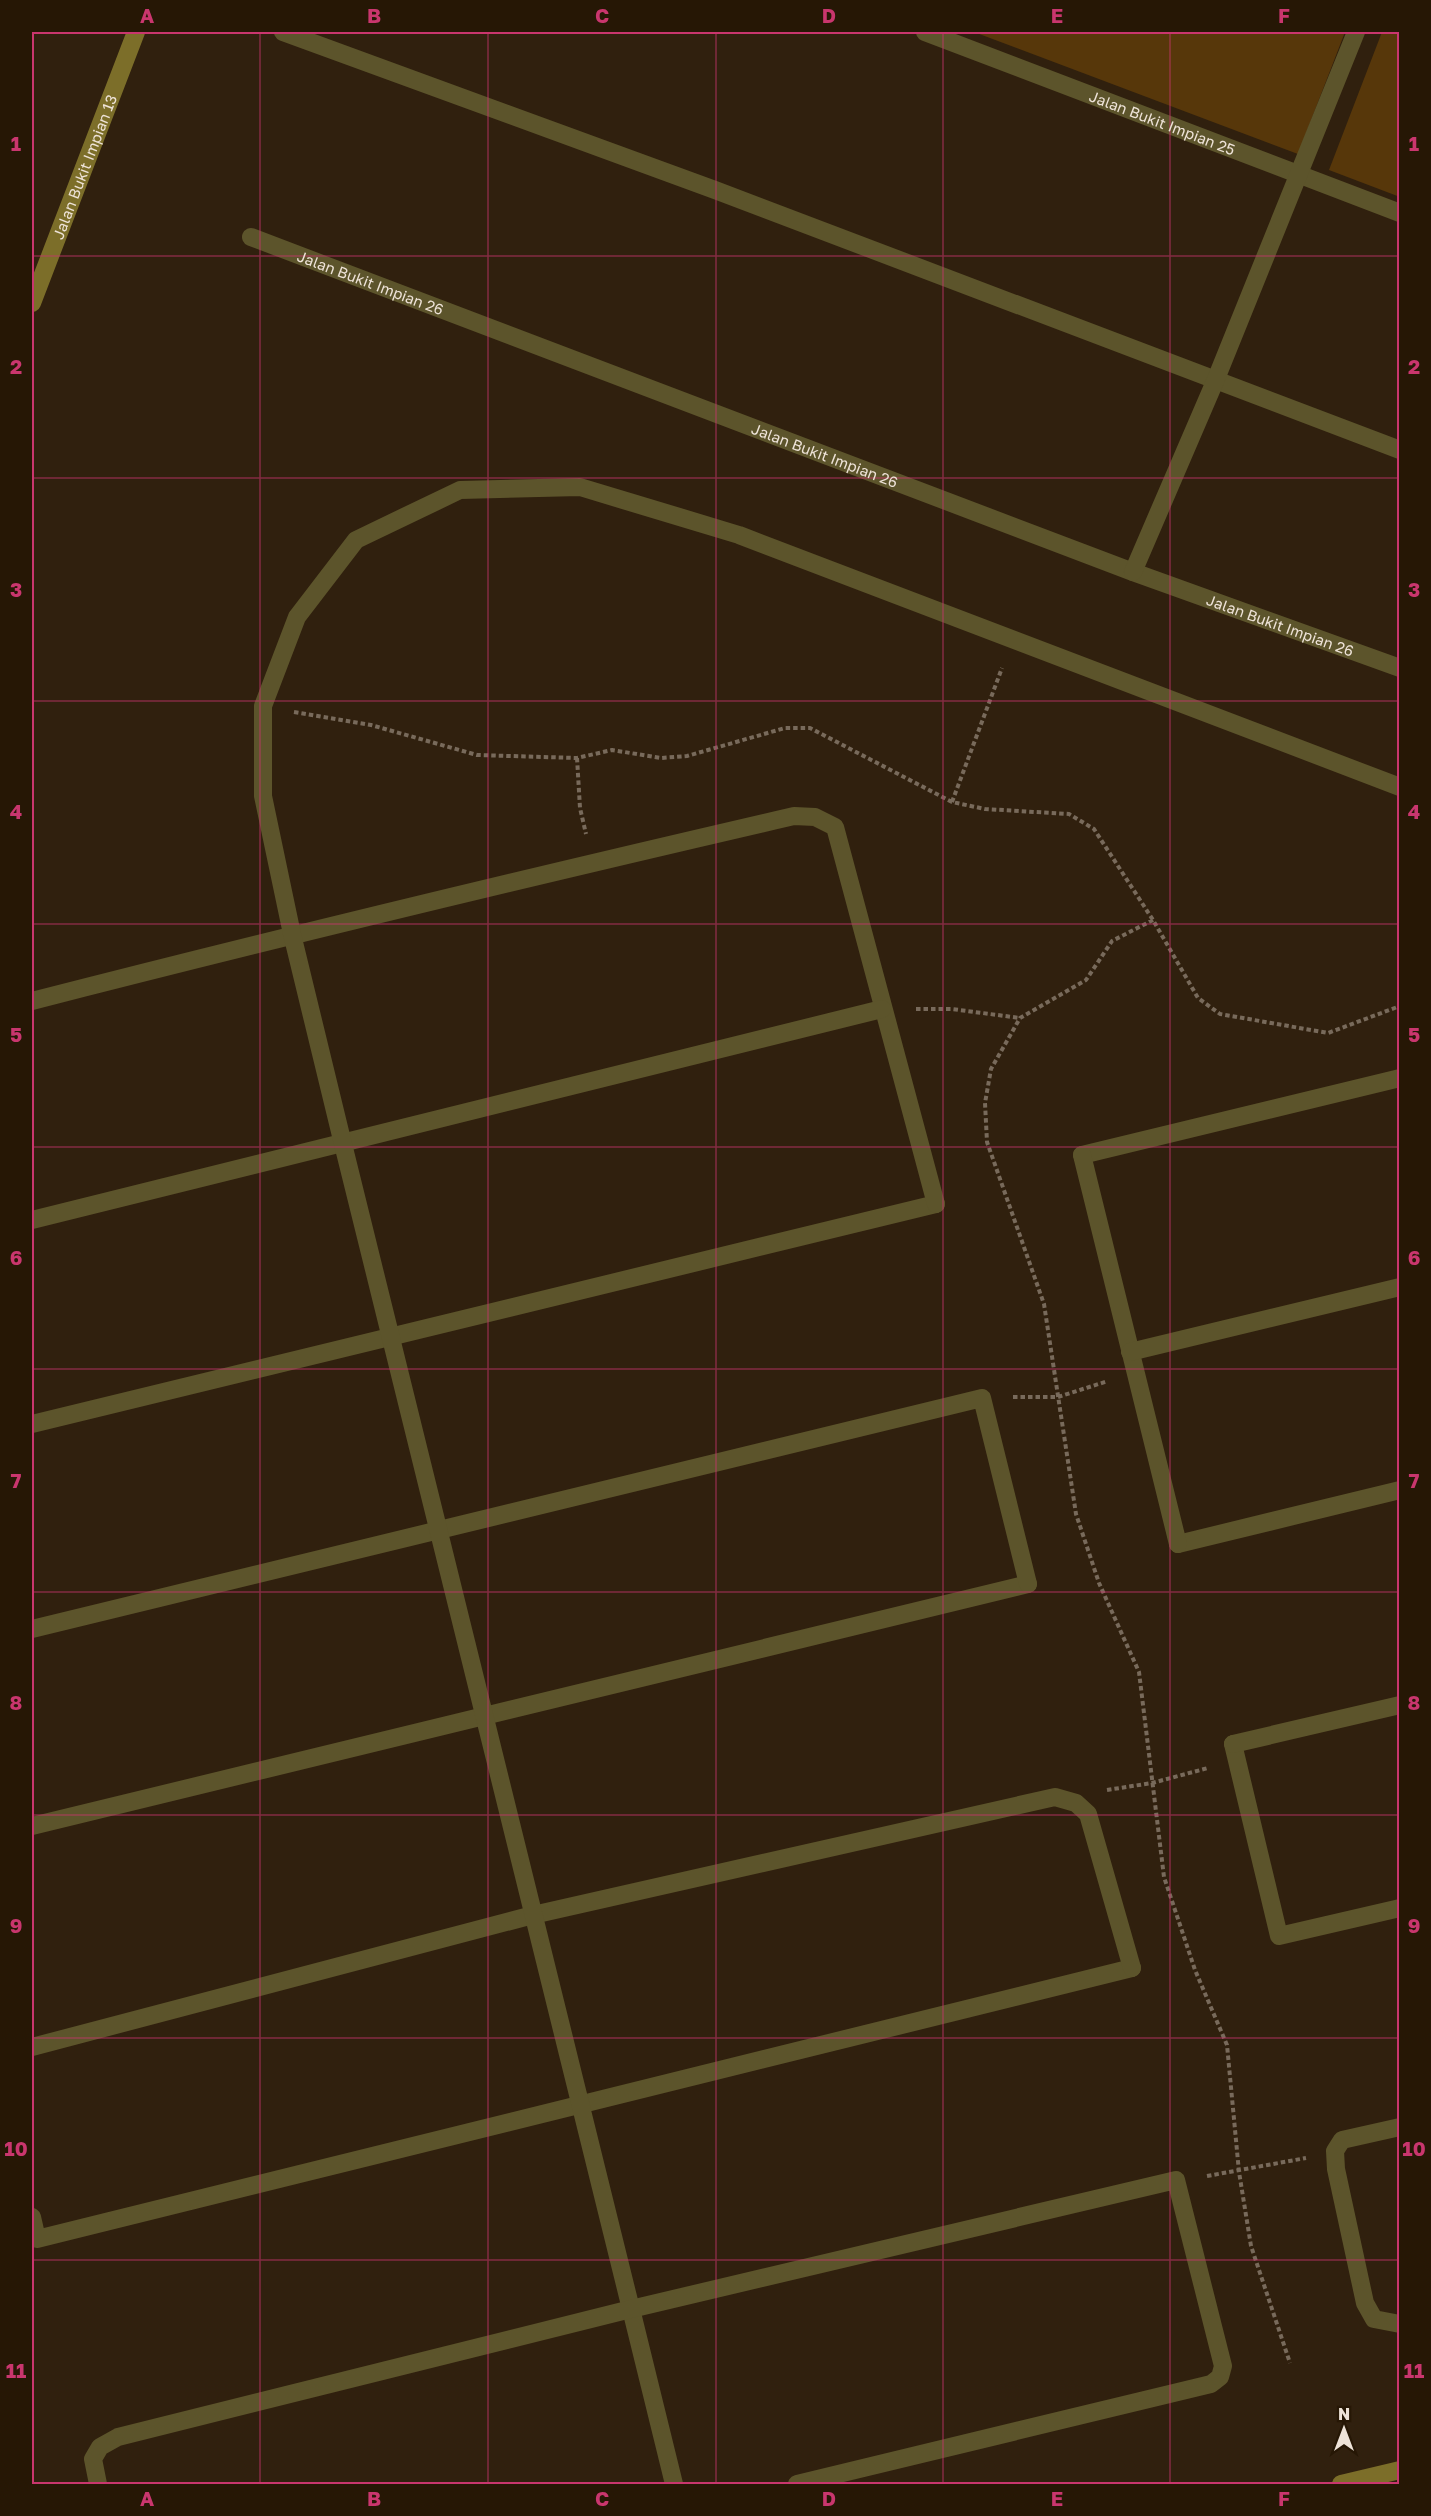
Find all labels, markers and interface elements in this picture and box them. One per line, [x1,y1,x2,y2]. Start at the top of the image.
text: A [140,3,154,27]
text: B [367,3,381,27]
text: C [595,3,609,27]
text: D [822,3,836,27]
text: E [1051,3,1063,27]
text: F [1278,3,1290,27]
street label: Jalan Bukit Impian 25 [1087,86,1238,158]
street label: Jalan Bukit Impian 13 [48,92,120,242]
text: 1 [11,131,21,155]
text: 1 [1409,131,1419,155]
street label: Jalan Bukit Impian 26 [295,247,446,318]
text: 2 [10,354,22,378]
text: 2 [1408,354,1420,378]
street label: Jalan Bukit Impian 26 [749,419,901,491]
text: 3 [10,577,22,601]
text: 3 [1408,577,1420,601]
street label: Jalan Bukit Impian 26 [1204,590,1356,660]
text: 4 [10,799,22,823]
text: 4 [1408,799,1420,823]
text: 5 [10,1022,22,1046]
text: 5 [1408,1022,1420,1046]
text: 6 [10,1245,22,1269]
text: 6 [1408,1245,1420,1269]
text: 7 [11,1468,22,1492]
text: 7 [1409,1468,1420,1492]
text: 8 [10,1690,22,1714]
text: 8 [1408,1690,1420,1714]
text: 9 [10,1913,22,1937]
text: 9 [1408,1913,1420,1937]
text: 10 [4,2136,28,2160]
text: 10 [1402,2136,1426,2160]
text: 11 [6,2358,26,2382]
text: 11 [1404,2358,1424,2382]
north arrow [1314,2399,1374,2459]
text: N [1338,2404,1350,2424]
text: A [140,2486,154,2510]
text: B [367,2486,381,2510]
text: C [595,2486,609,2510]
text: D [822,2486,836,2510]
text: E [1051,2486,1063,2510]
text: F [1278,2486,1290,2510]

